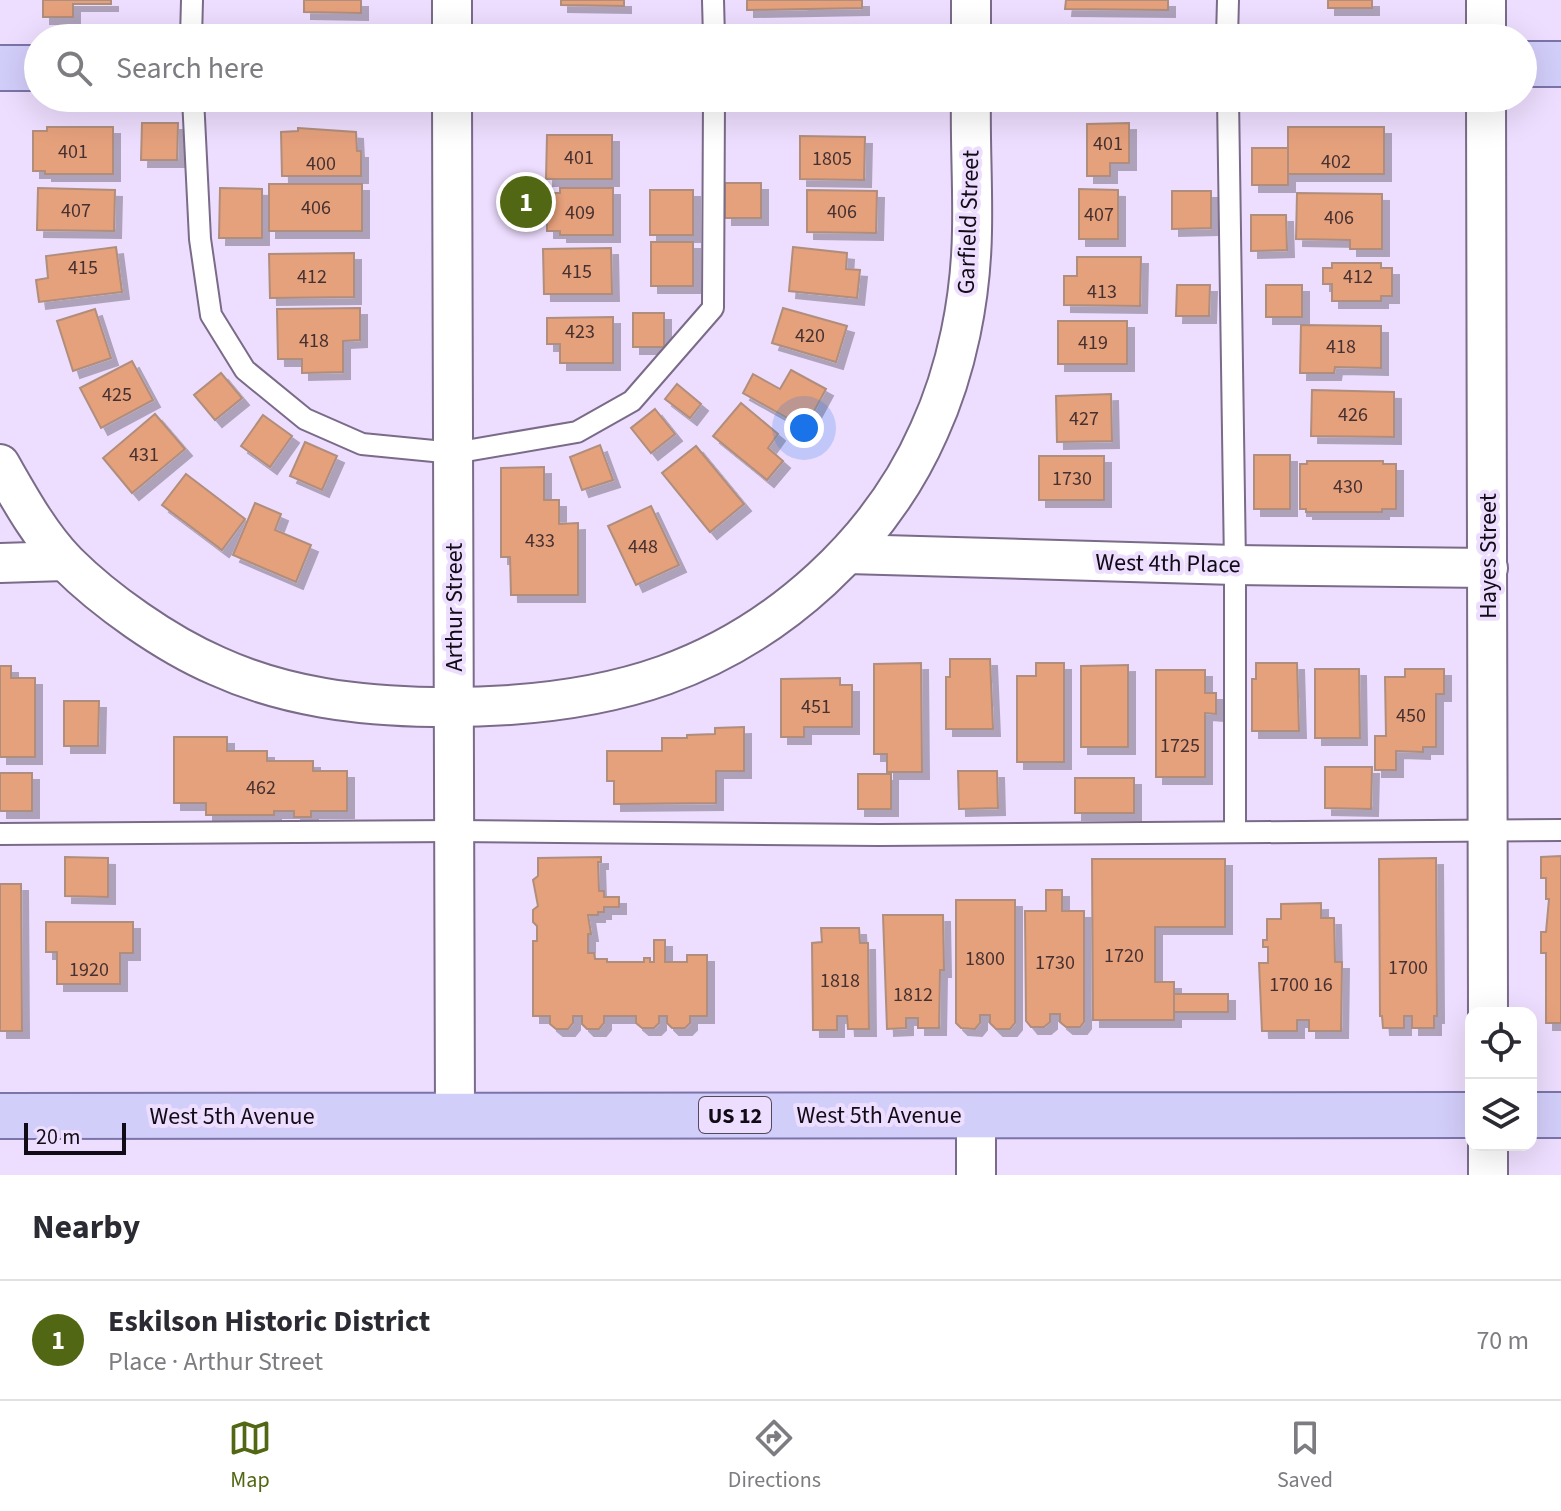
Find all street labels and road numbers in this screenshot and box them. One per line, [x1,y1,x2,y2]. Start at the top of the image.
street label: Garfield Street [948,149,989,295]
street label: Hayes Street [1471,493,1506,619]
street label: Arthur Street [437,543,472,671]
street label: West 4th Place [1095,545,1241,582]
road number: US 12 [699,1097,771,1133]
street label: West 5th Avenue [796,1098,962,1133]
street label: West 5th Avenue [149,1099,315,1134]

